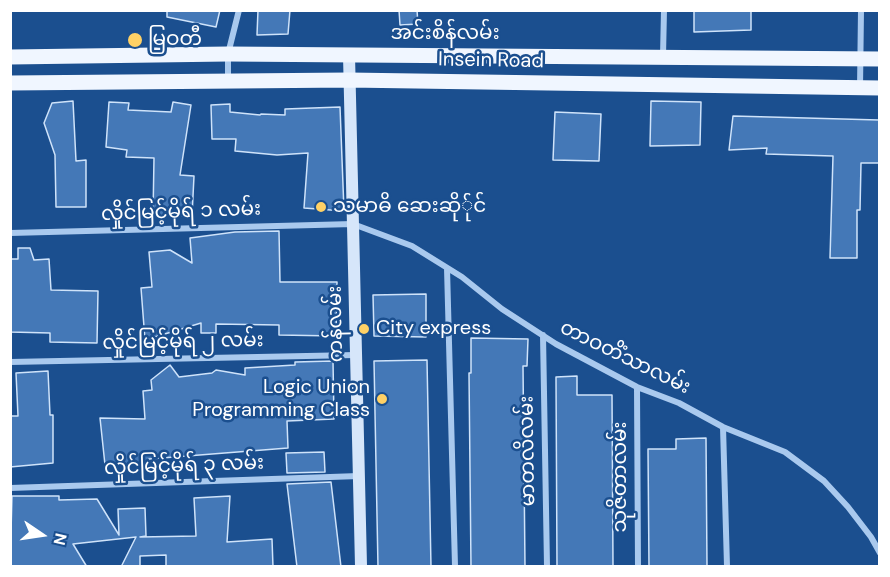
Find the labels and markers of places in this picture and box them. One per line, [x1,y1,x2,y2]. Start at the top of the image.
place label: မြဝတီ [148,28,202,52]
marker: မြဝတီ [126,31,144,49]
place label: သမာဓိ ဆေးဆို်ုင် [333,195,486,219]
marker: သမာဓိ ဆေးဆို်ုင် [314,200,328,214]
place label: City express [376,317,491,341]
marker: City express [357,322,371,336]
place label: Logic Union Programming Class [192,376,370,423]
marker: Logic Union Programming Class [375,392,389,406]

